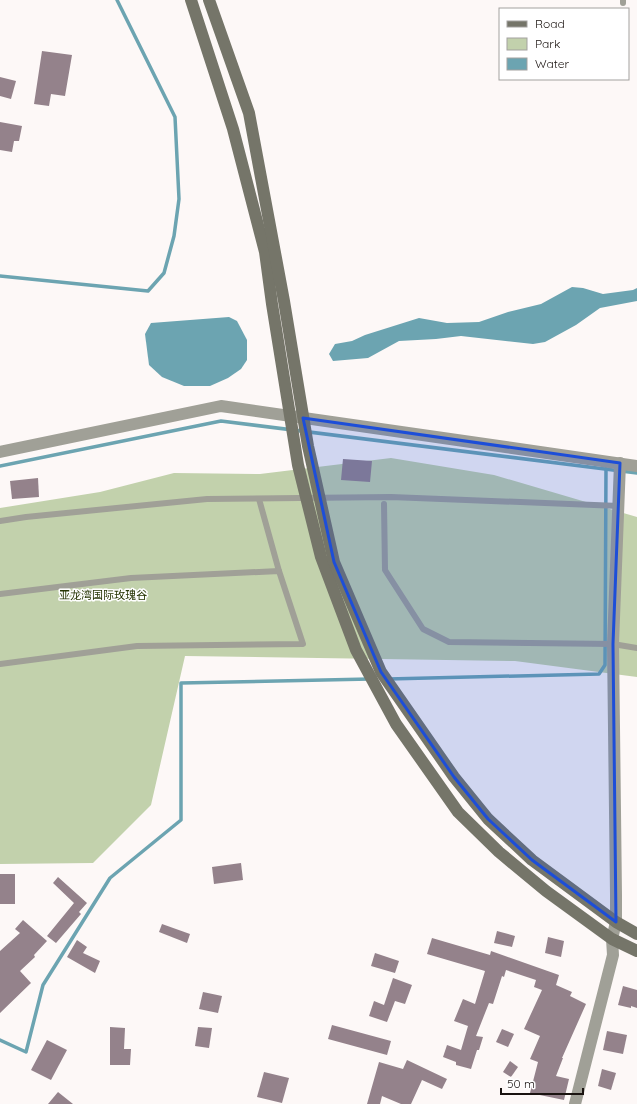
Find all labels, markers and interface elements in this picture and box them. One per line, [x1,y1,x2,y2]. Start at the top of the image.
legend [499,8,629,80]
text: Road [535,16,565,31]
text: Park [535,36,560,51]
text: Water [535,56,570,71]
park label: 亚龙湾国际玫瑰谷 [59,588,147,602]
scale bar [501,1070,583,1096]
text: 50 m [507,1076,535,1091]

